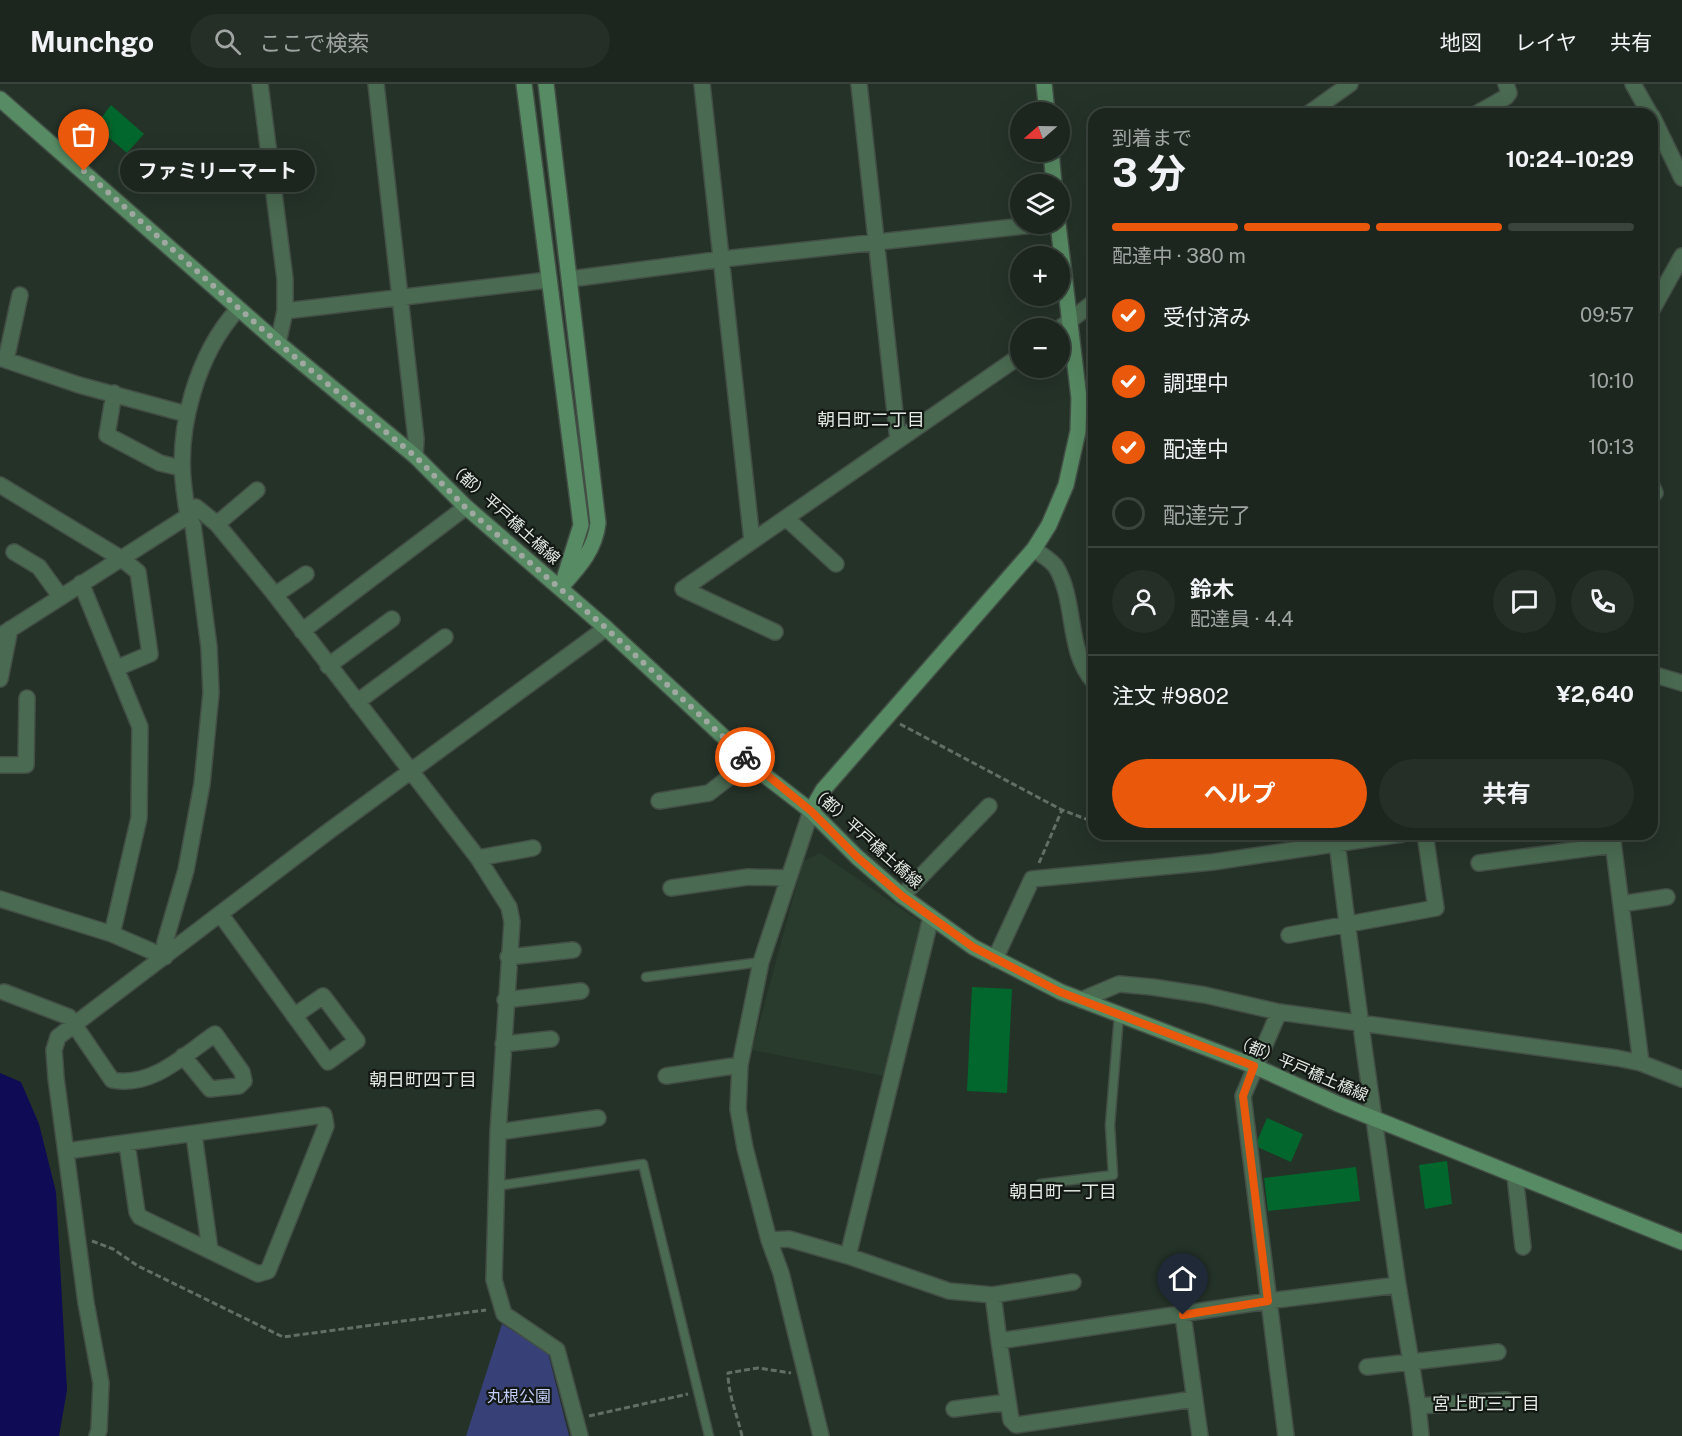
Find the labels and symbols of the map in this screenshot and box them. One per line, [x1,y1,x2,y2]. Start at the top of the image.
north arrow [1010,102,1070,162]
pin [58,109,109,171]
callout: ファミリーマート [120,150,315,192]
district label: 朝日町二丁目 [817,409,925,430]
street label: （都）平戸橋土橋線 [444,458,564,568]
courier [715,727,775,787]
street label: （都）平戸橋土橋線 [806,782,926,892]
street label: （都）平戸橋土橋線 [1231,1031,1371,1105]
district label: 朝日町四丁目 [369,1069,477,1090]
district label: 朝日町一丁目 [1009,1181,1117,1202]
pin [1157,1253,1208,1315]
park label: 丸根公園 [487,1387,551,1406]
district label: 宮上町三丁目 [1432,1393,1540,1414]

